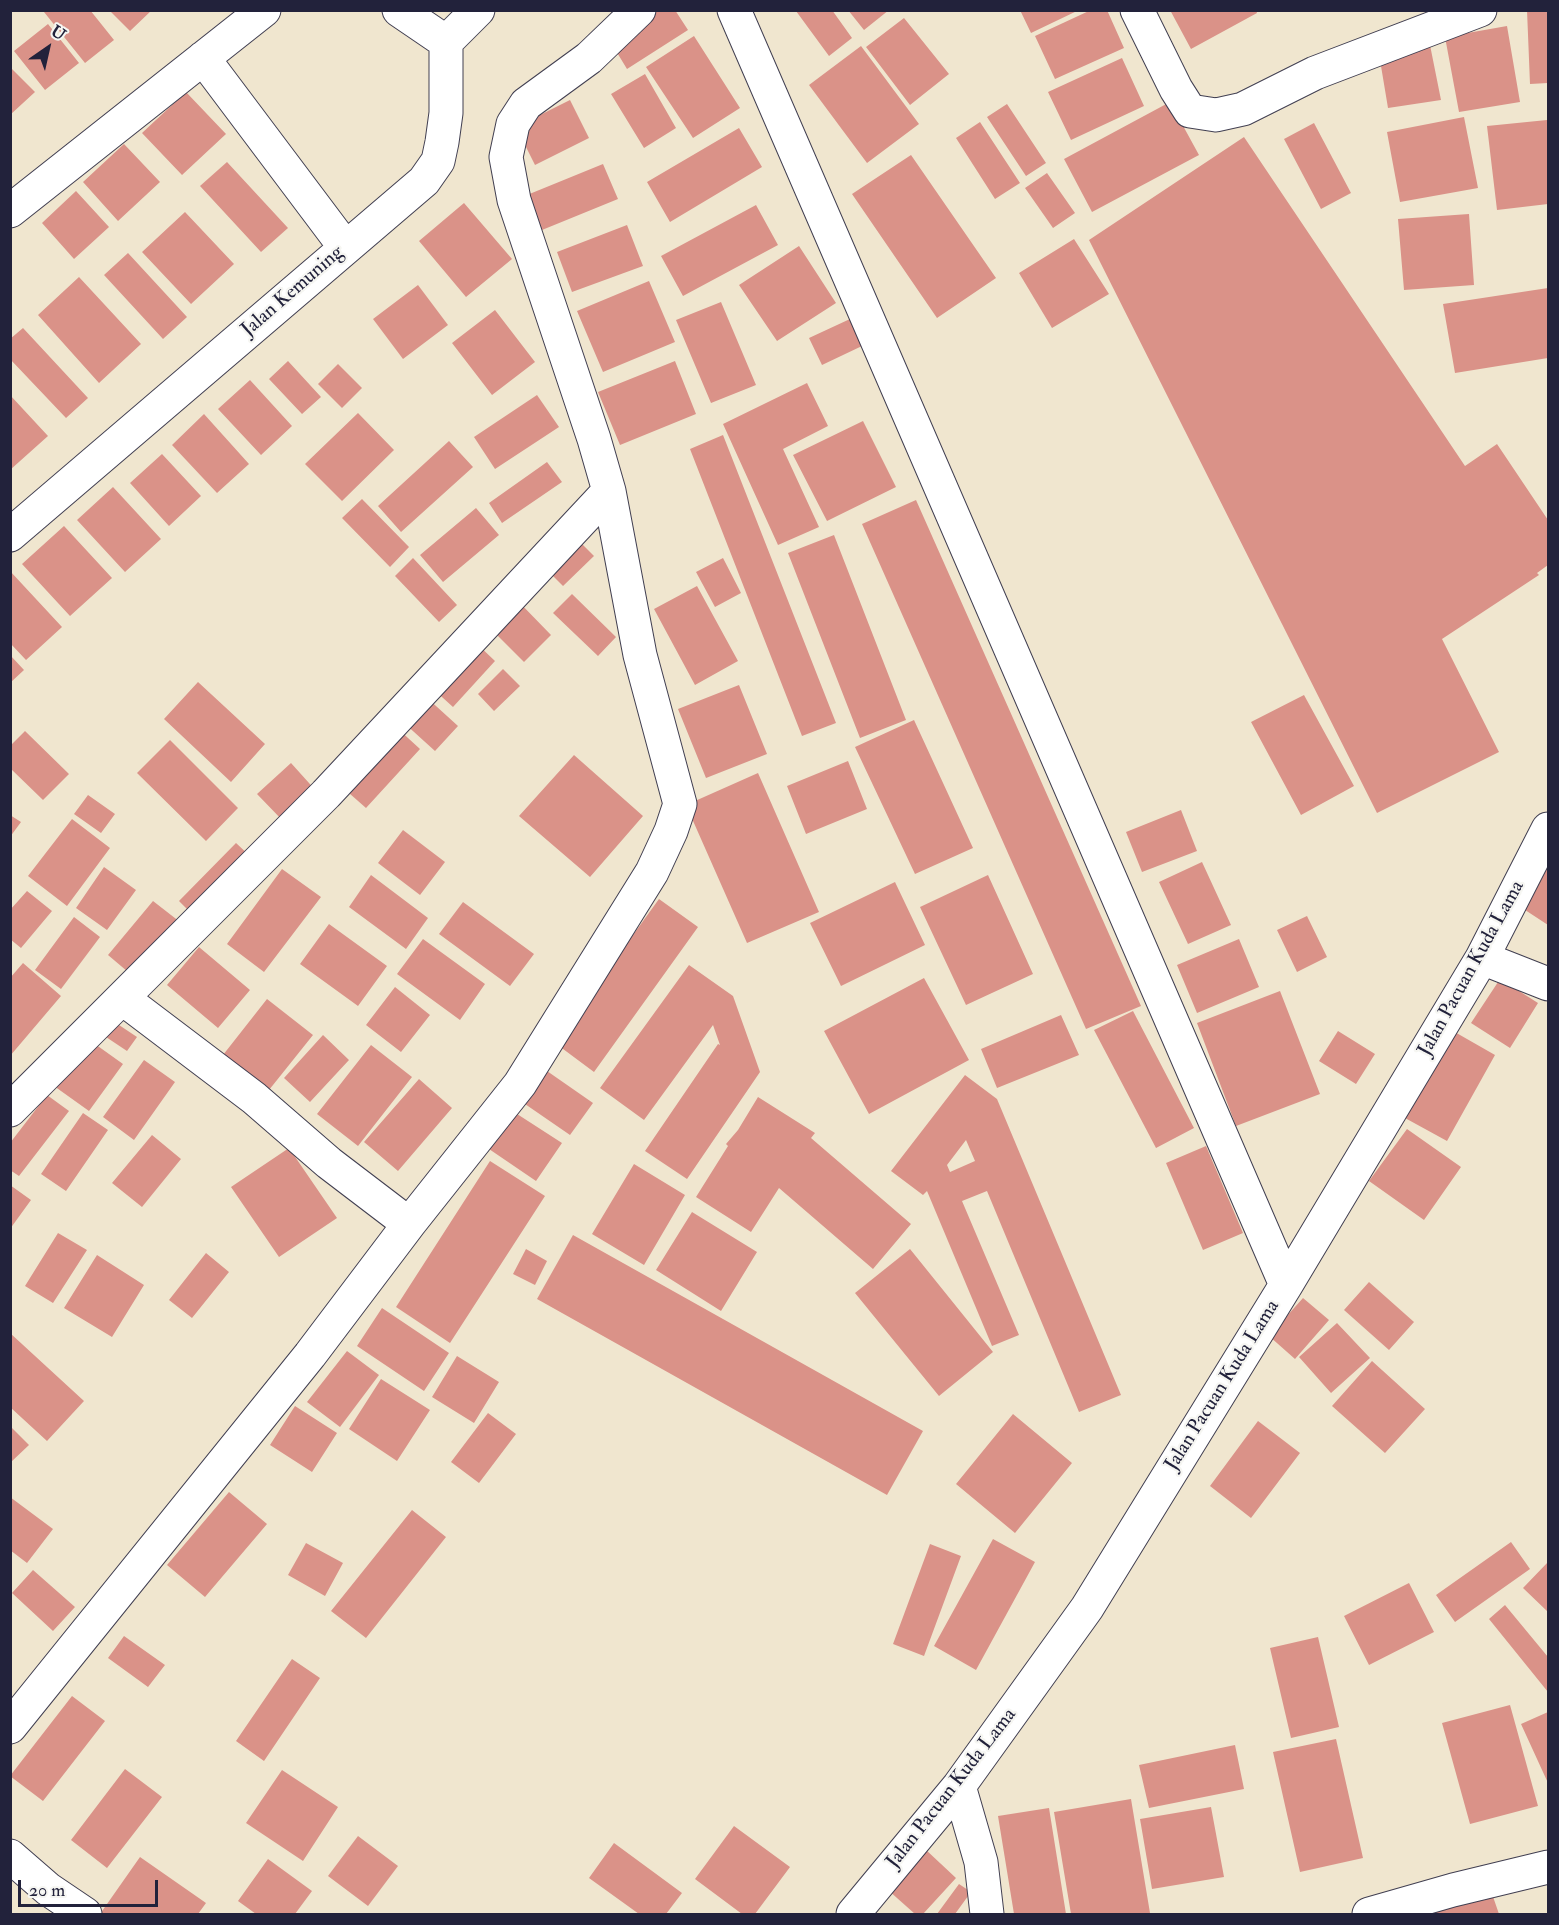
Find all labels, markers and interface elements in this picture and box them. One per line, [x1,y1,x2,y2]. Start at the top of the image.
north arrow [18,18,78,78]
text: U [47,21,69,45]
street label: Jalan Kemuning [237,241,349,343]
street label: Jalan Pacuan Kuda Lama [1414,877,1530,1061]
street label: Jalan Pacuan Kuda Lama [1161,1296,1285,1476]
street label: Jalan Pacuan Kuda Lama [882,1704,1022,1874]
scale bar [21,1868,160,1906]
text: 20 m [29,1879,65,1902]

